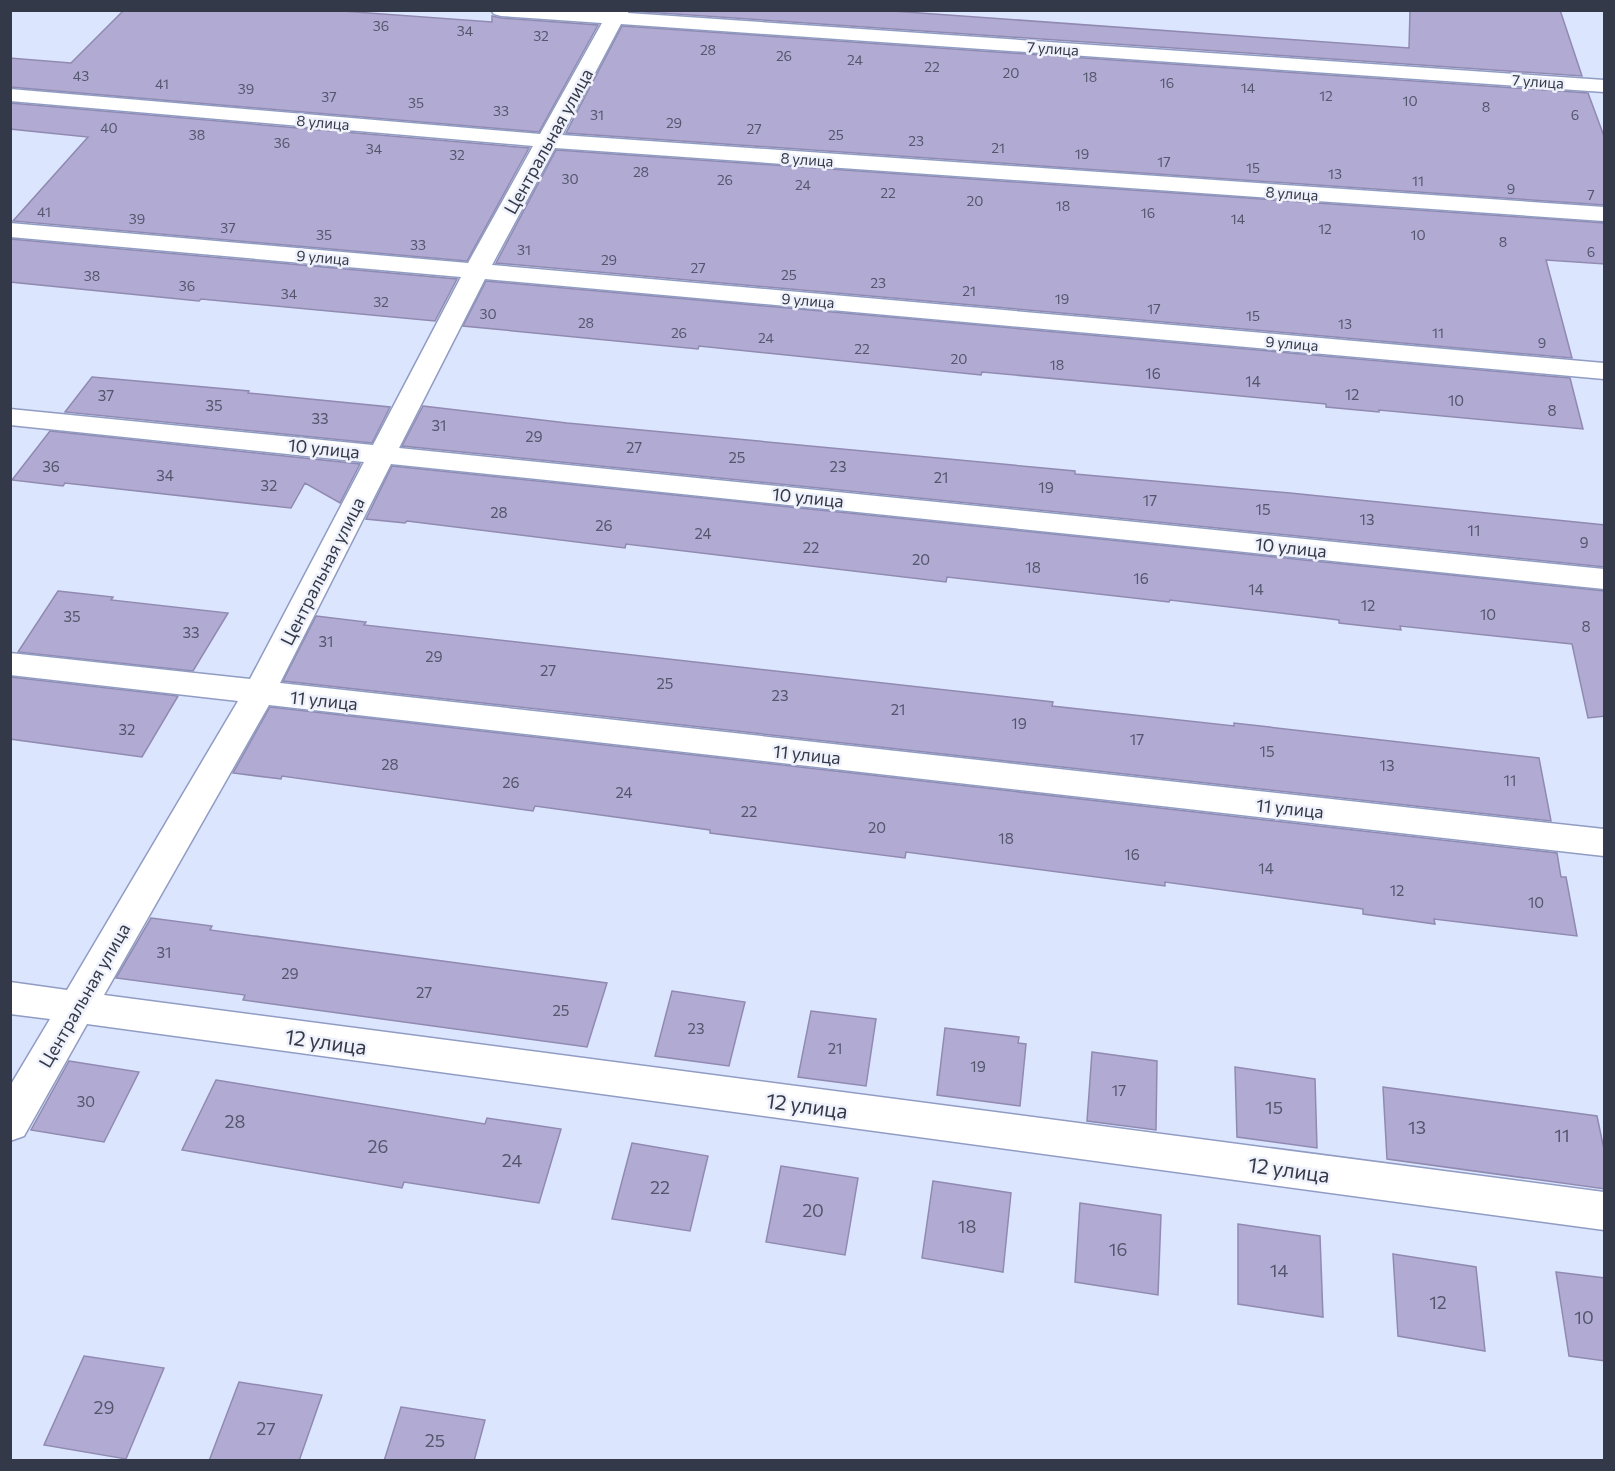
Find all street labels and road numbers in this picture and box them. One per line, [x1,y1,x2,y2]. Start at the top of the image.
street label: 7 улица [1027,37,1079,59]
street label: Центральная улица [499,64,597,218]
street label: 7 улица [1512,70,1564,92]
street label: 8 улица [296,111,350,133]
street label: 8 улица [780,148,834,170]
street label: 8 улица [1265,182,1319,204]
street label: 9 улица [296,246,350,268]
street label: 9 улица [781,289,835,311]
street label: 9 улица [1265,332,1319,354]
street label: 10 улица [287,433,361,463]
street label: 10 улица [771,482,845,512]
street label: Центральная улица [275,493,369,649]
street label: 10 улица [1254,532,1328,562]
street label: 11 улица [289,686,359,714]
street label: 11 улица [772,740,842,768]
street label: 11 улица [1255,794,1325,822]
street label: Центральная улица [34,919,134,1071]
street label: 12 улица [284,1023,368,1059]
street label: 12 улица [765,1087,849,1123]
street label: 12 улица [1247,1151,1331,1187]

